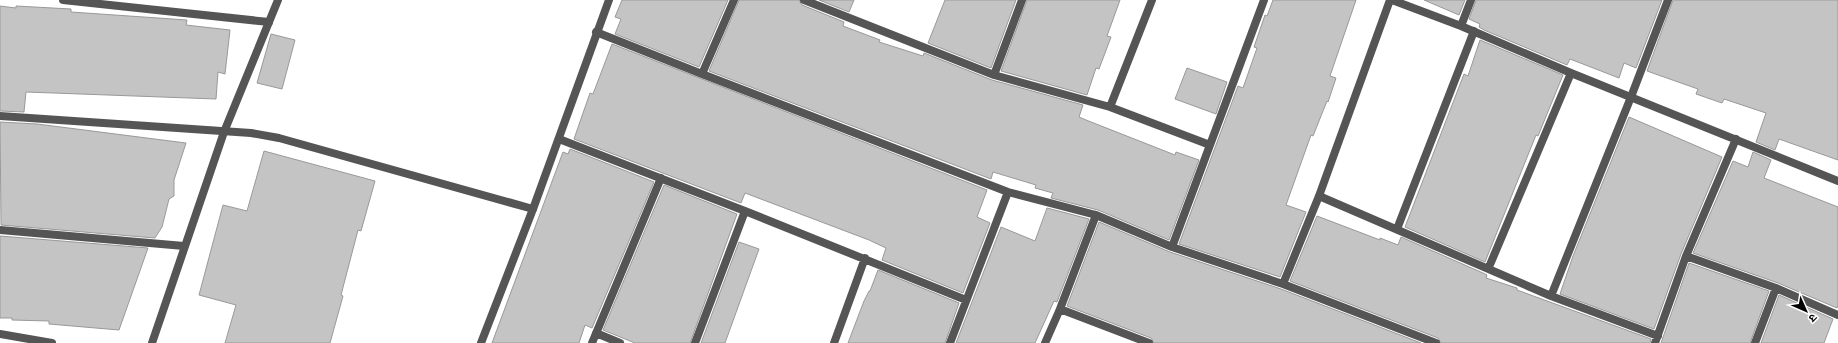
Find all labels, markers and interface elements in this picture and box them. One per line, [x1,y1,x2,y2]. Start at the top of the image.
north arrow [1786,291,1826,331]
text: उ [1805,311,1820,325]

